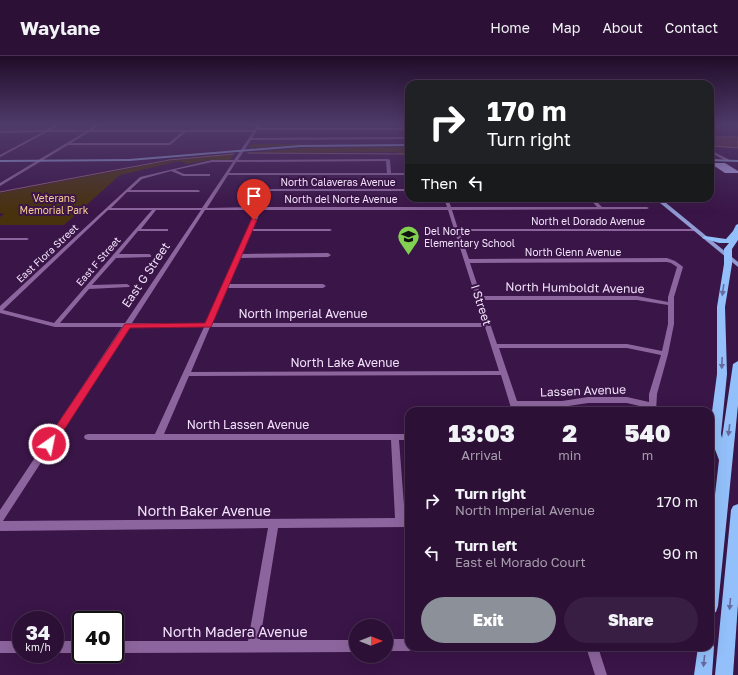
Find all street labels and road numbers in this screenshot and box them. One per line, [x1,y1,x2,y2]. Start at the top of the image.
street label: North Calaveras Avenue [280,176,396,188]
street label: North del Norte Avenue [284,193,398,205]
street label: North el Dorado Avenue [531,215,645,227]
street label: East Flora Street [14,221,80,285]
street label: East F Street [73,234,123,288]
street label: East G Street [118,239,173,310]
street label: North Glenn Avenue [525,246,621,258]
street label: North Humboldt Avenue [505,279,645,296]
street label: I Street [468,282,495,327]
street label: North Imperial Avenue [238,306,368,321]
street label: North Lake Avenue [290,355,400,370]
street label: Lassen Avenue [540,382,626,399]
street label: North Lassen Avenue [187,417,309,432]
street label: North Baker Avenue [137,502,271,519]
street label: North Madera Avenue [162,623,308,640]

